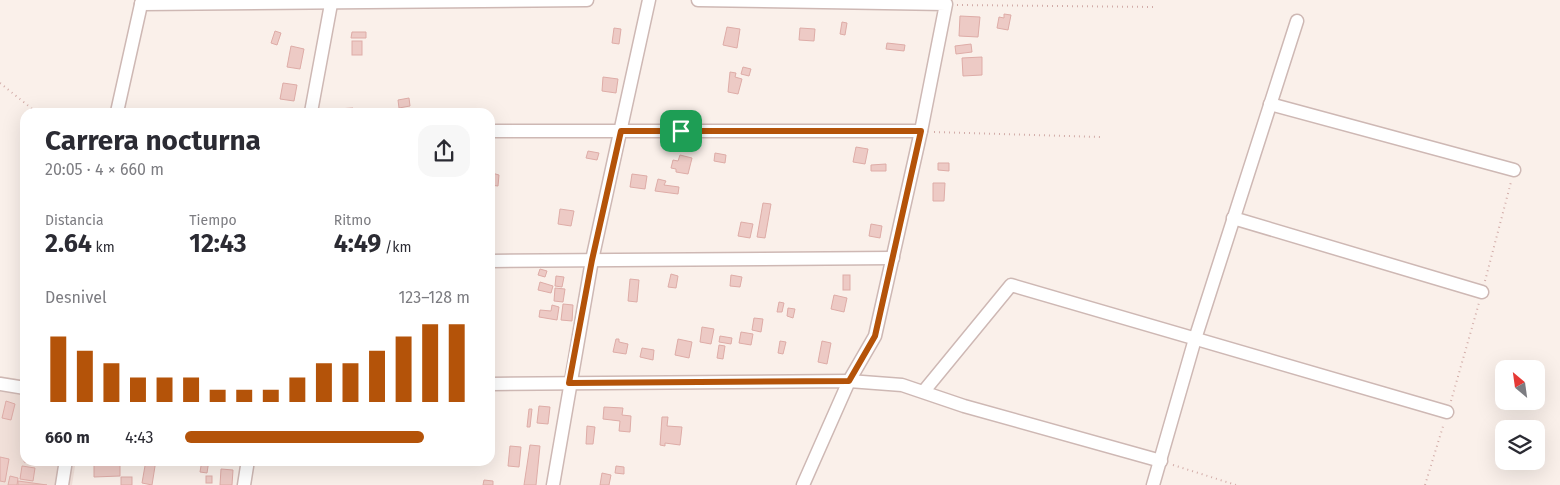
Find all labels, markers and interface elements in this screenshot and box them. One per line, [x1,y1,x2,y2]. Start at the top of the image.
pin [660,110,702,152]
icon: arrive [667,117,695,145]
text: Carrera nocturna [45,124,261,157]
button: share [418,125,470,177]
text: 20:05 · 4 × 660 m [45,160,164,179]
text: Distancia [45,212,104,229]
text: Tiempo [189,212,237,229]
text: Ritmo [334,212,371,229]
text: 2.64 [45,229,92,259]
text: 12:43 [189,229,246,259]
text: 4:49 [334,229,381,259]
text: km [92,239,115,256]
text: /km [381,239,411,256]
text: Desnivel [45,288,107,307]
text: 123–128 m [398,288,470,307]
north arrow [1495,360,1545,410]
map controls [1495,360,1545,470]
button: layers [1495,420,1545,470]
text: 660 m [45,428,90,447]
text: 4:43 [125,428,154,447]

